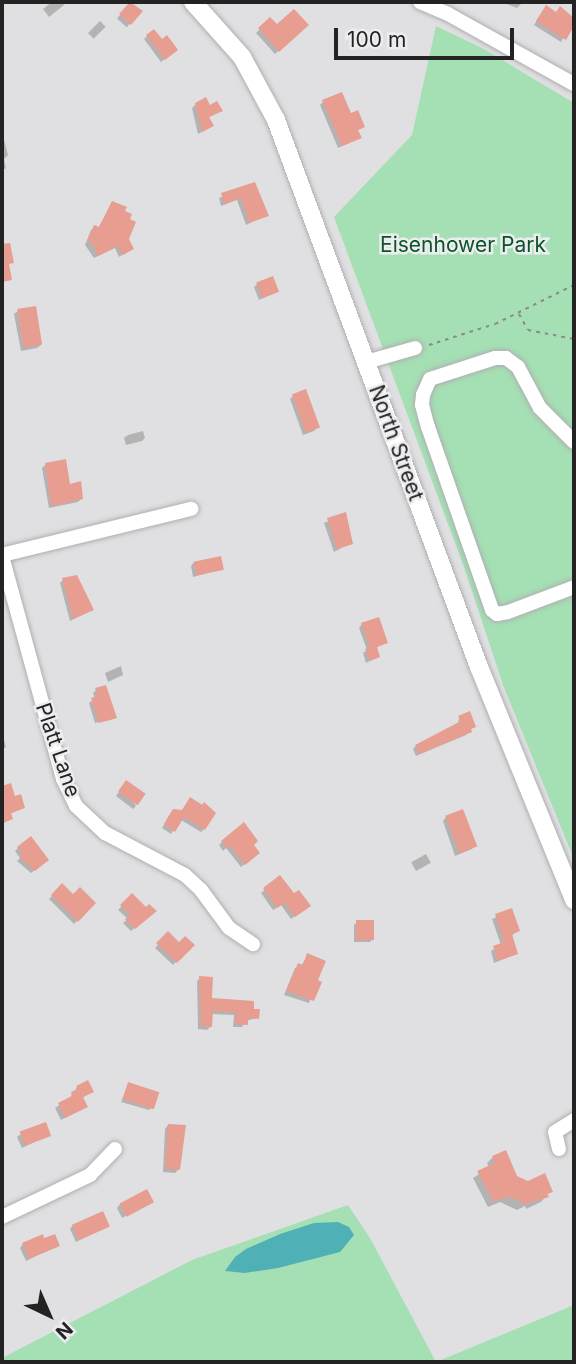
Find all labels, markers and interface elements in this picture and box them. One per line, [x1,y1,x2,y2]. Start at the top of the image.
scale bar [338,14,518,58]
text: 100 m [347,27,406,52]
park label: Eisenhower Park [380,232,546,258]
street label: North Street [363,382,429,504]
street label: Platt Lane [30,700,86,800]
north arrow [14,1280,84,1350]
text: N [51,1317,77,1344]

